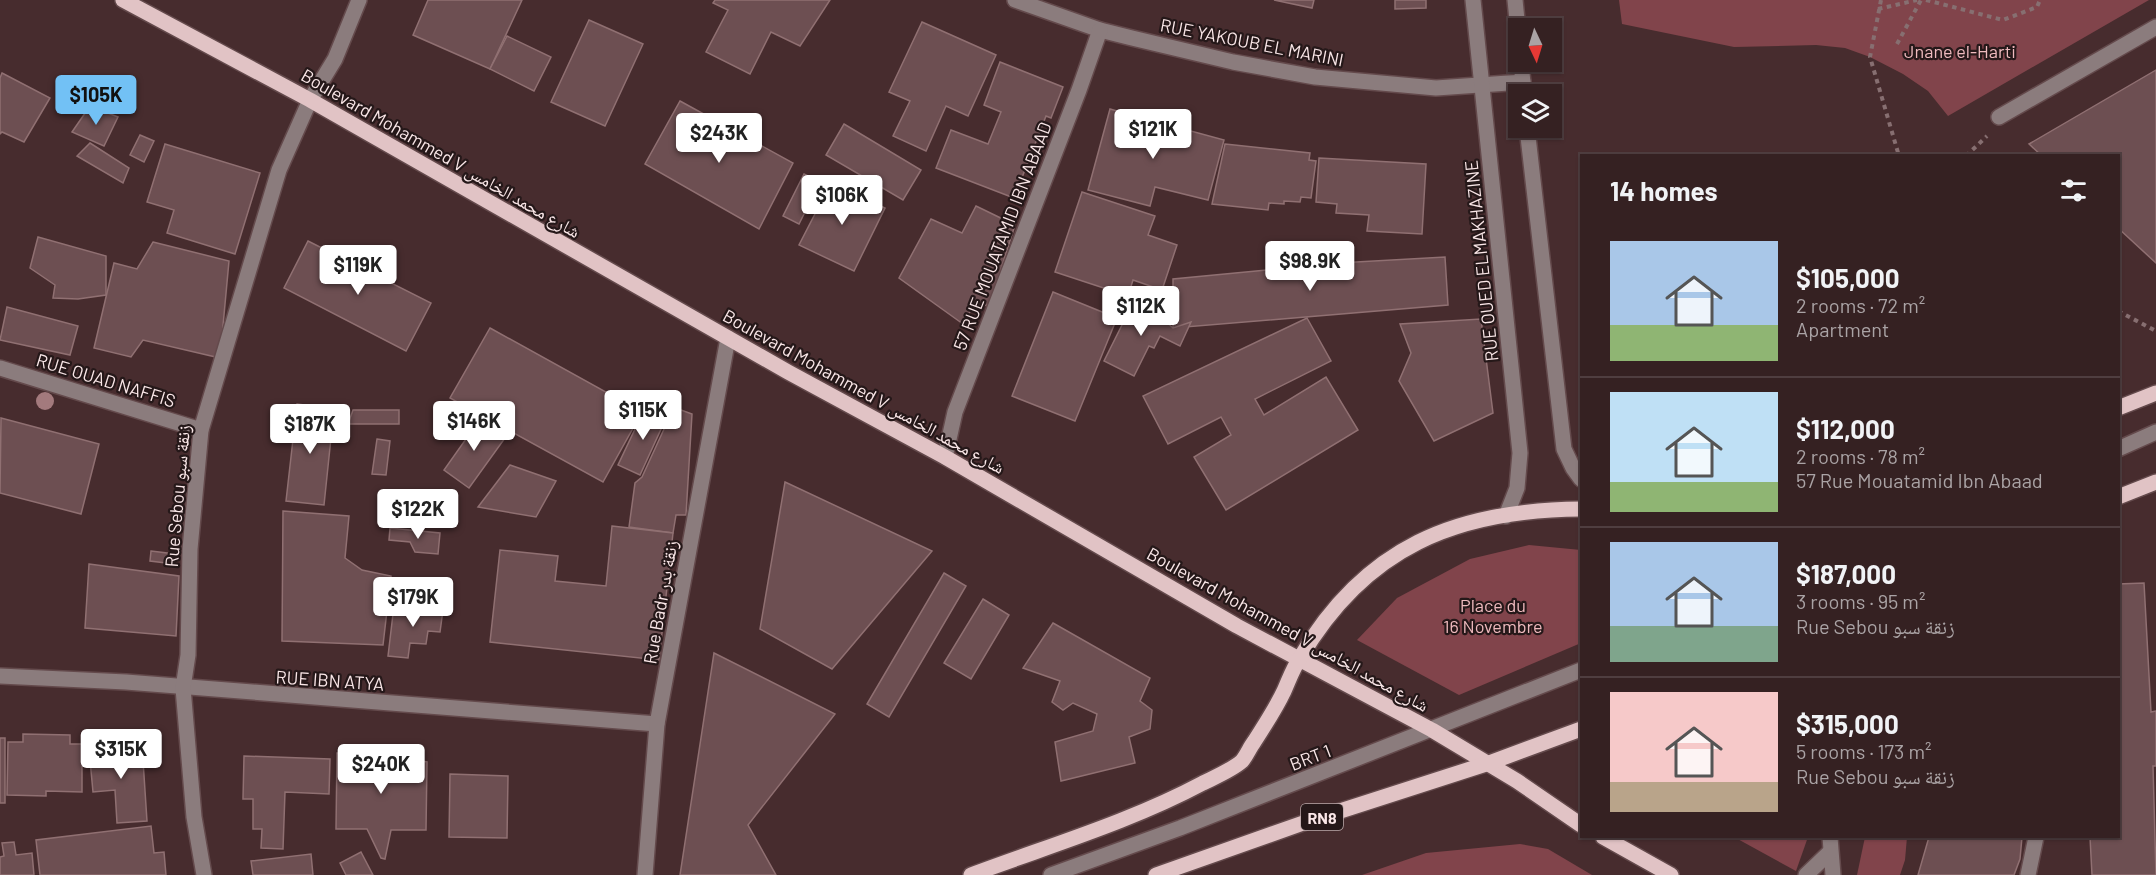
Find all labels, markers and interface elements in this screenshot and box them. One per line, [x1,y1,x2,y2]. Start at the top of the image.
street label: RUE YAKOUB EL MARINI [1158,13,1346,71]
north arrow [1508,18,1562,72]
map controls [1508,18,1562,138]
park label: Jnane el-Harti [1904,40,2016,62]
street label: Boulevard Mohammed V شارع محمد الخامس [297,64,585,243]
pin: $105K [54,75,138,126]
text: $105K [69,82,123,106]
button: layers [1508,84,1562,138]
pin: $121K [1111,109,1195,160]
pin: $243K [677,113,761,164]
text: $121K [1128,116,1178,140]
street label: 57 RUE MOUATAMID IBN ABAAD [948,119,1056,353]
text: $243K [690,120,748,144]
street label: RUE OUED ELMAKHAZINE [1459,159,1503,363]
icon: filters [2057,174,2090,207]
pin: $106K [800,175,884,226]
text: 14 homes [1610,175,1717,206]
text: $106K [815,182,869,206]
pin: $98.9K [1261,241,1359,292]
pin: $119K [316,245,400,296]
text: $98.9K [1279,248,1341,272]
text: $119K [334,252,382,276]
text: $105,000 [1796,262,1900,293]
icon: home [1658,265,1730,337]
pin: $112K [1099,286,1183,337]
text: $112K [1116,293,1166,317]
text: 2 rooms · 72 m² [1796,293,1925,317]
street label: Boulevard Mohammed V شارع محمد الخامس [719,304,1009,479]
text: Apartment [1796,317,1889,341]
street label: RUE OUAD NAFFIS [34,348,178,412]
pin: $115K [601,390,685,441]
text: $115K [618,397,668,421]
pin: $146K [432,401,516,452]
pin: $187K [268,404,352,455]
text: $146K [447,408,501,432]
text: $187K [284,411,336,435]
text: $112,000 [1796,413,1895,444]
icon: home [1658,416,1730,488]
street label: Rue Sebou زنقة سبو [160,424,195,568]
text: 2 rooms · 78 m² [1796,444,1925,468]
text: 57 Rue Mouatamid Ibn Abaad [1796,468,2043,492]
pin: $122K [376,489,460,540]
text: $122K [391,496,445,520]
street label: Rue Badr زنقة بدر [638,538,682,666]
street label: Boulevard Mohammed V شارع محمد الخامس [1143,542,1433,717]
text: $187,000 [1796,558,1896,589]
icon: home [1658,566,1730,638]
pin: $179K [371,577,455,628]
text: $179K [387,584,439,608]
text: 3 rooms · 95 m² [1796,589,1925,613]
park label: Place du 16 Novembre [1443,594,1543,637]
text: Rue Sebou زنقة سبو [1796,614,1955,638]
street label: RUE IBN ATYA [275,665,385,695]
text: $315,000 [1796,708,1899,739]
icon: home [1658,716,1730,788]
pin: $315K [79,729,163,780]
text: $315K [95,736,147,760]
street label: BRT 1 [1286,739,1334,775]
text: 5 rooms · 173 m² [1796,739,1931,763]
pin: $240K [339,744,423,795]
text: $240K [352,751,410,775]
text: Rue Sebou زنقة سبو [1796,764,1955,788]
road number: RN8 [1301,804,1343,830]

